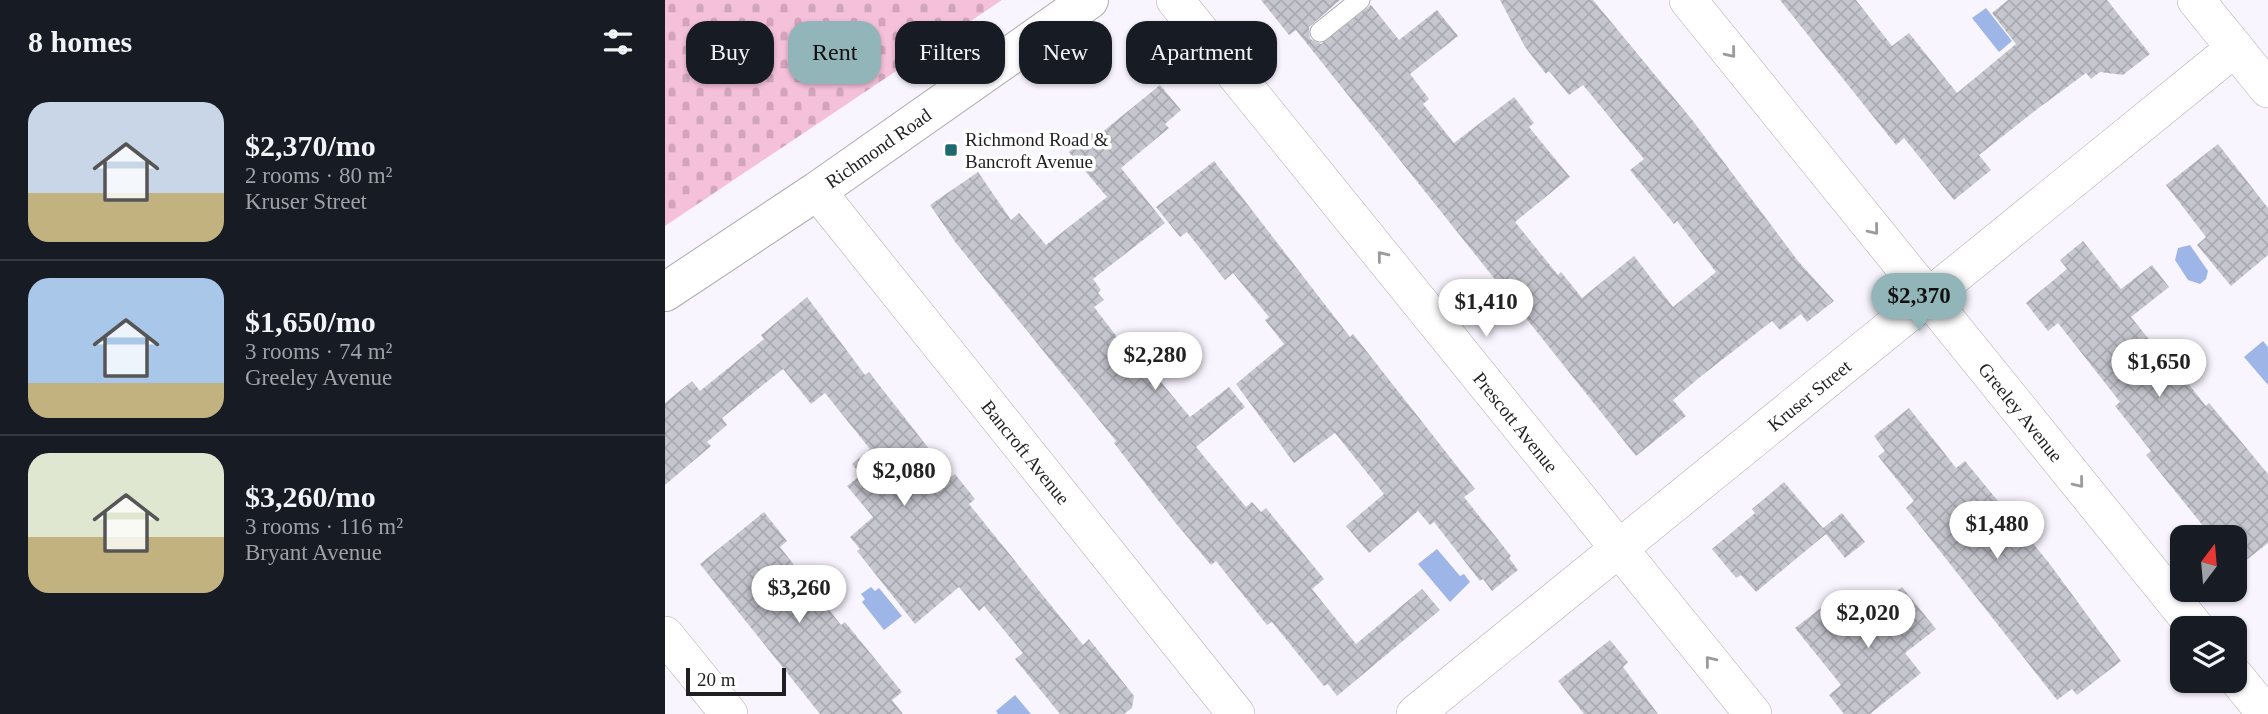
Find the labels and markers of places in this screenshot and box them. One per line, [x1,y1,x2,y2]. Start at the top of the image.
place label: Richmond Road & Bancroft Avenue [965,129,1109,172]
marker: Richmond Road & Bancroft Avenue [943,142,959,158]
pin: $2,370 [1862,274,1976,333]
pin: $1,410 [1429,280,1543,339]
pin: $2,280 [1098,332,1212,392]
pin: $1,650 [2102,340,2216,399]
pin: $2,080 [847,448,961,508]
pin: $1,480 [1940,502,2054,561]
pin: $3,260 [742,566,856,625]
pin: $2,020 [1811,590,1925,650]

